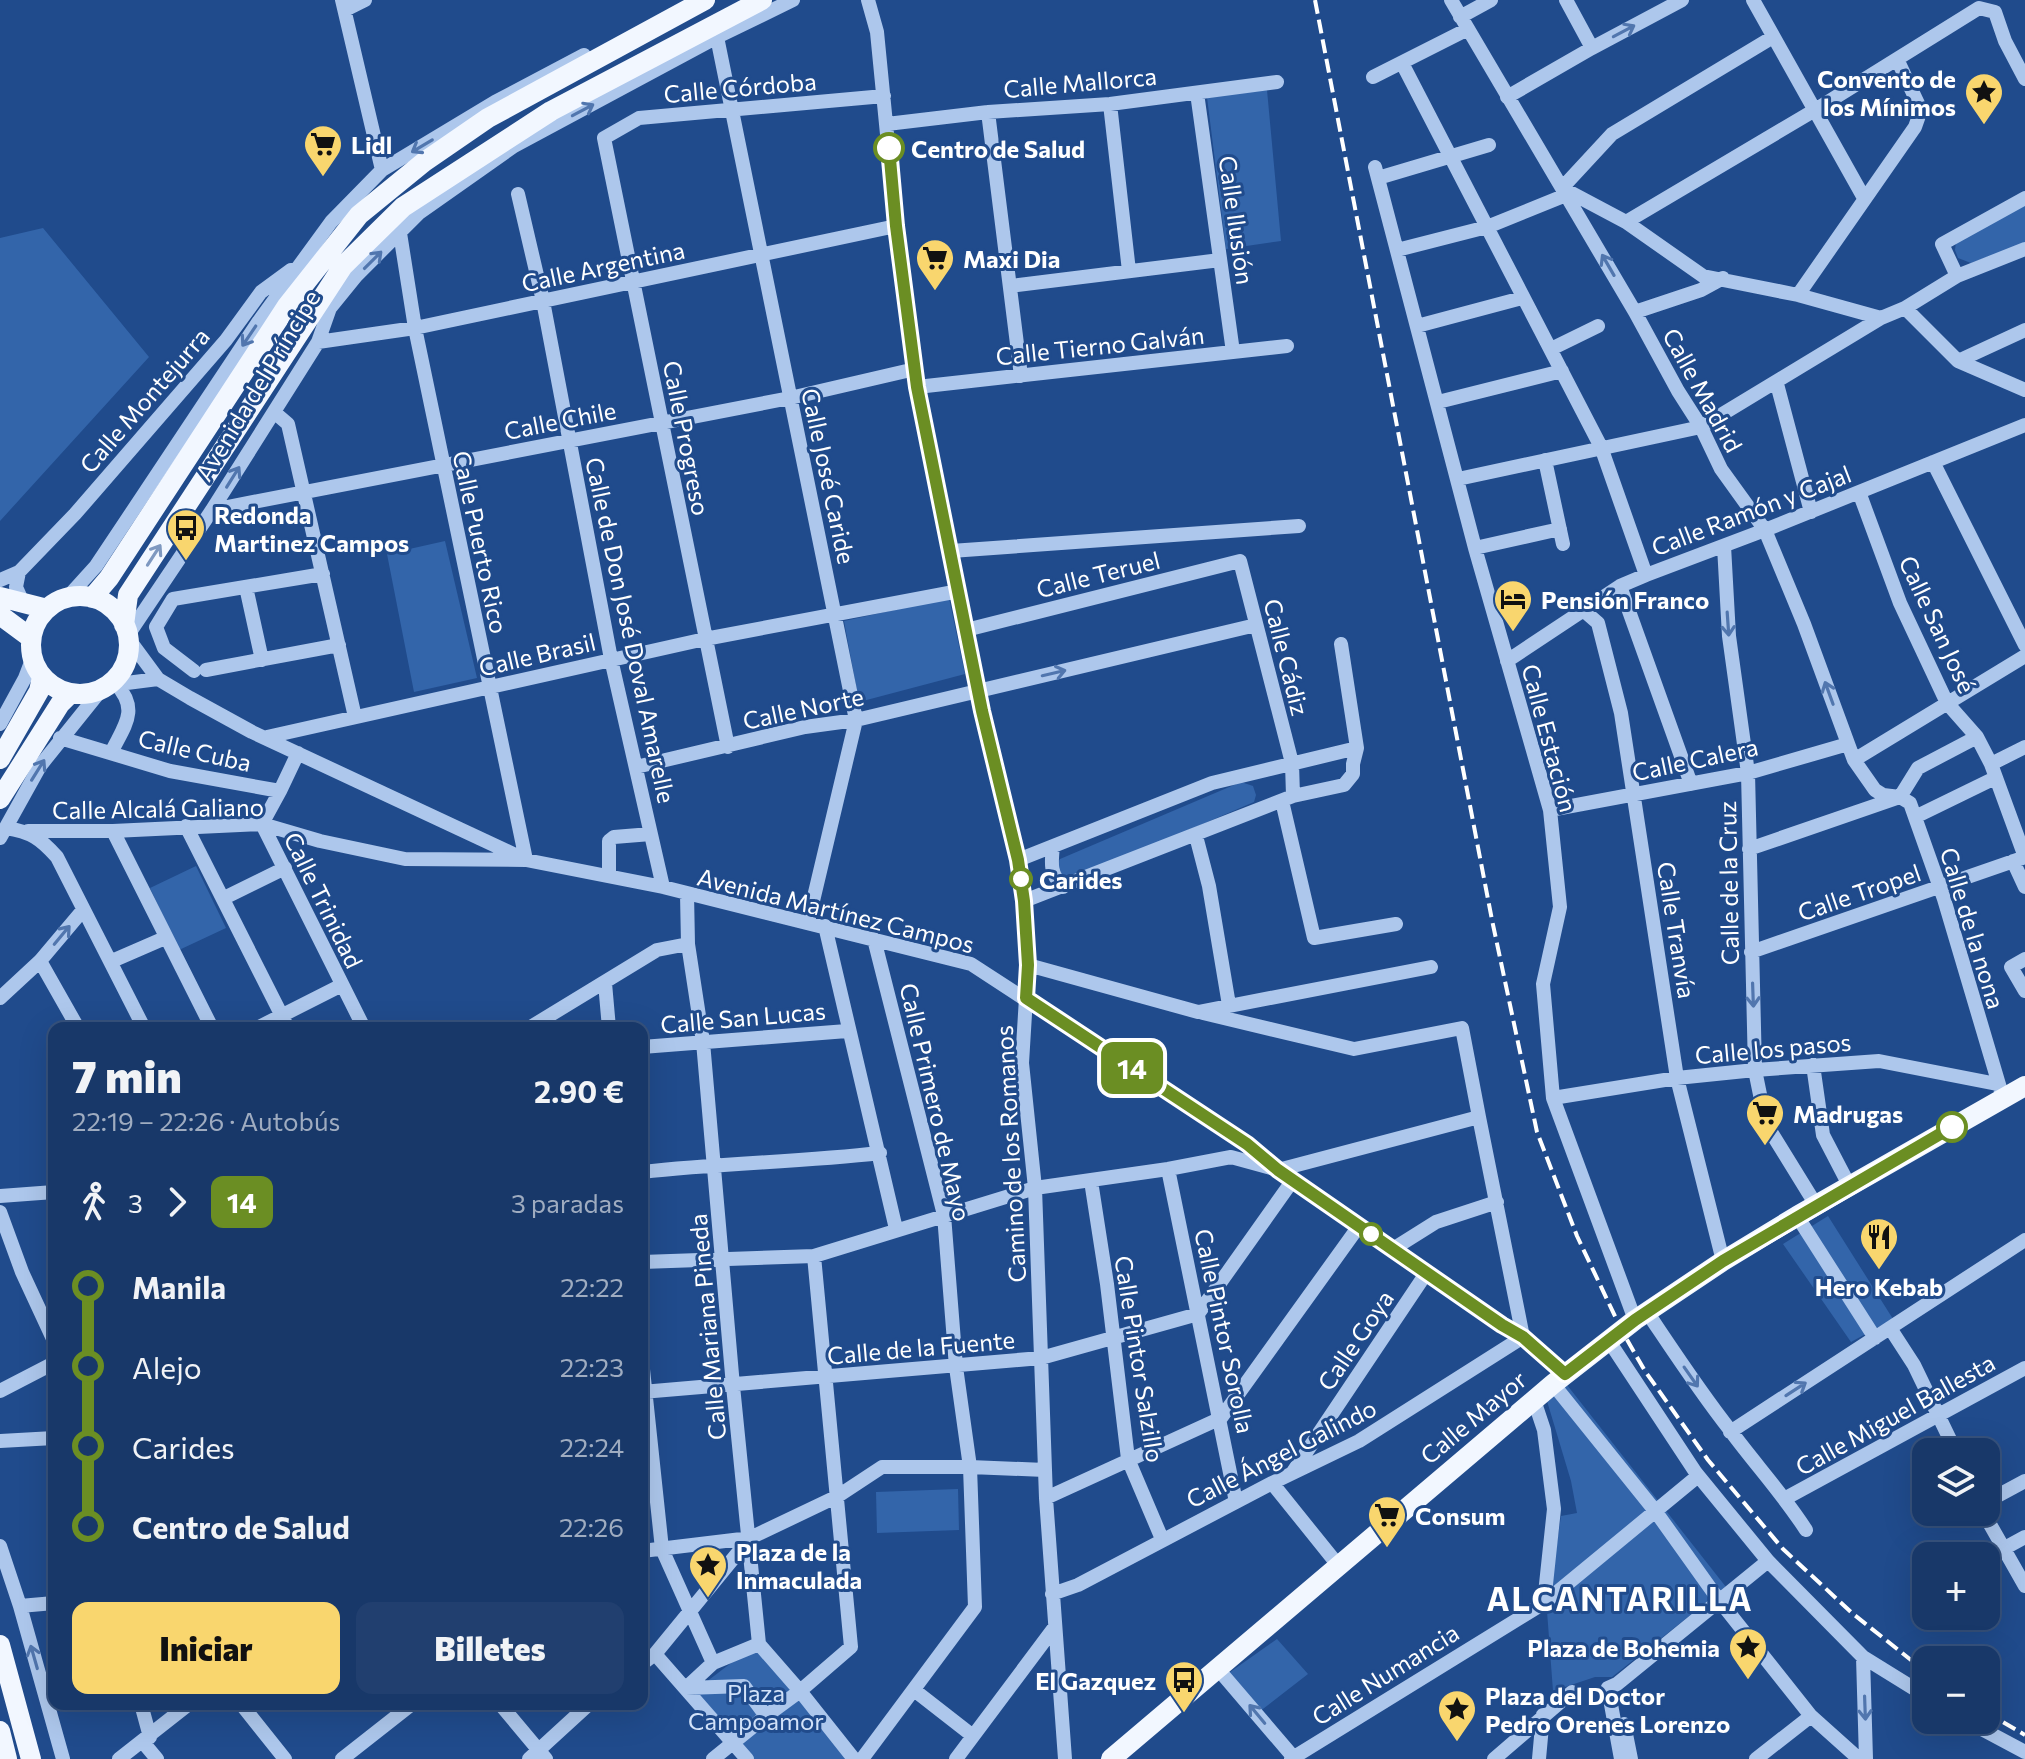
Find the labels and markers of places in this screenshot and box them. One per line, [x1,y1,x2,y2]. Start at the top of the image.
place label: Convento de los Mínimos [1817,64,1956,121]
place icon: Convento de los Mínimos [1963,71,2005,126]
supermarket icon: Lidl [302,123,344,178]
place label: Lidl [351,130,392,159]
marker: Centro de Salud [874,133,904,163]
place label: Centro de Salud [911,134,1085,163]
supermarket icon: Maxi Dia [914,237,956,292]
place label: Maxi Dia [963,244,1060,273]
place label: Redonda Martinez Campos [214,500,409,557]
bus stop icon: Redonda Martinez Campos [165,507,207,562]
hotel icon: Pensión Franco [1492,578,1534,633]
place label: Pensión Franco [1541,585,1709,614]
place label: Carides [1039,865,1123,894]
marker: Carides [1010,868,1032,890]
supermarket icon: Madrugas [1744,1092,1786,1147]
place label: Madrugas [1793,1099,1903,1128]
unlabelled marker [1937,1112,1967,1142]
restaurant icon: Hero Kebab [1858,1216,1900,1271]
unlabelled marker [1360,1223,1382,1245]
place label: Hero Kebab [1815,1272,1943,1301]
supermarket icon: Consum [1366,1494,1408,1549]
place label: Consum [1415,1501,1505,1530]
place label: Plaza de la Inmaculada [736,1537,862,1594]
place icon: Plaza de la Inmaculada [687,1544,729,1599]
place icon: Plaza de Bohemia [1727,1626,1769,1681]
place label: Plaza de Bohemia [1527,1633,1720,1662]
bus stop icon: El Gazquez [1163,1659,1205,1714]
place label: El Gazquez [1035,1666,1156,1695]
place label: Plaza del Doctor Pedro Orenes Lorenzo [1485,1681,1730,1738]
place icon: Plaza del Doctor Pedro Orenes Lorenzo [1436,1688,1478,1743]

